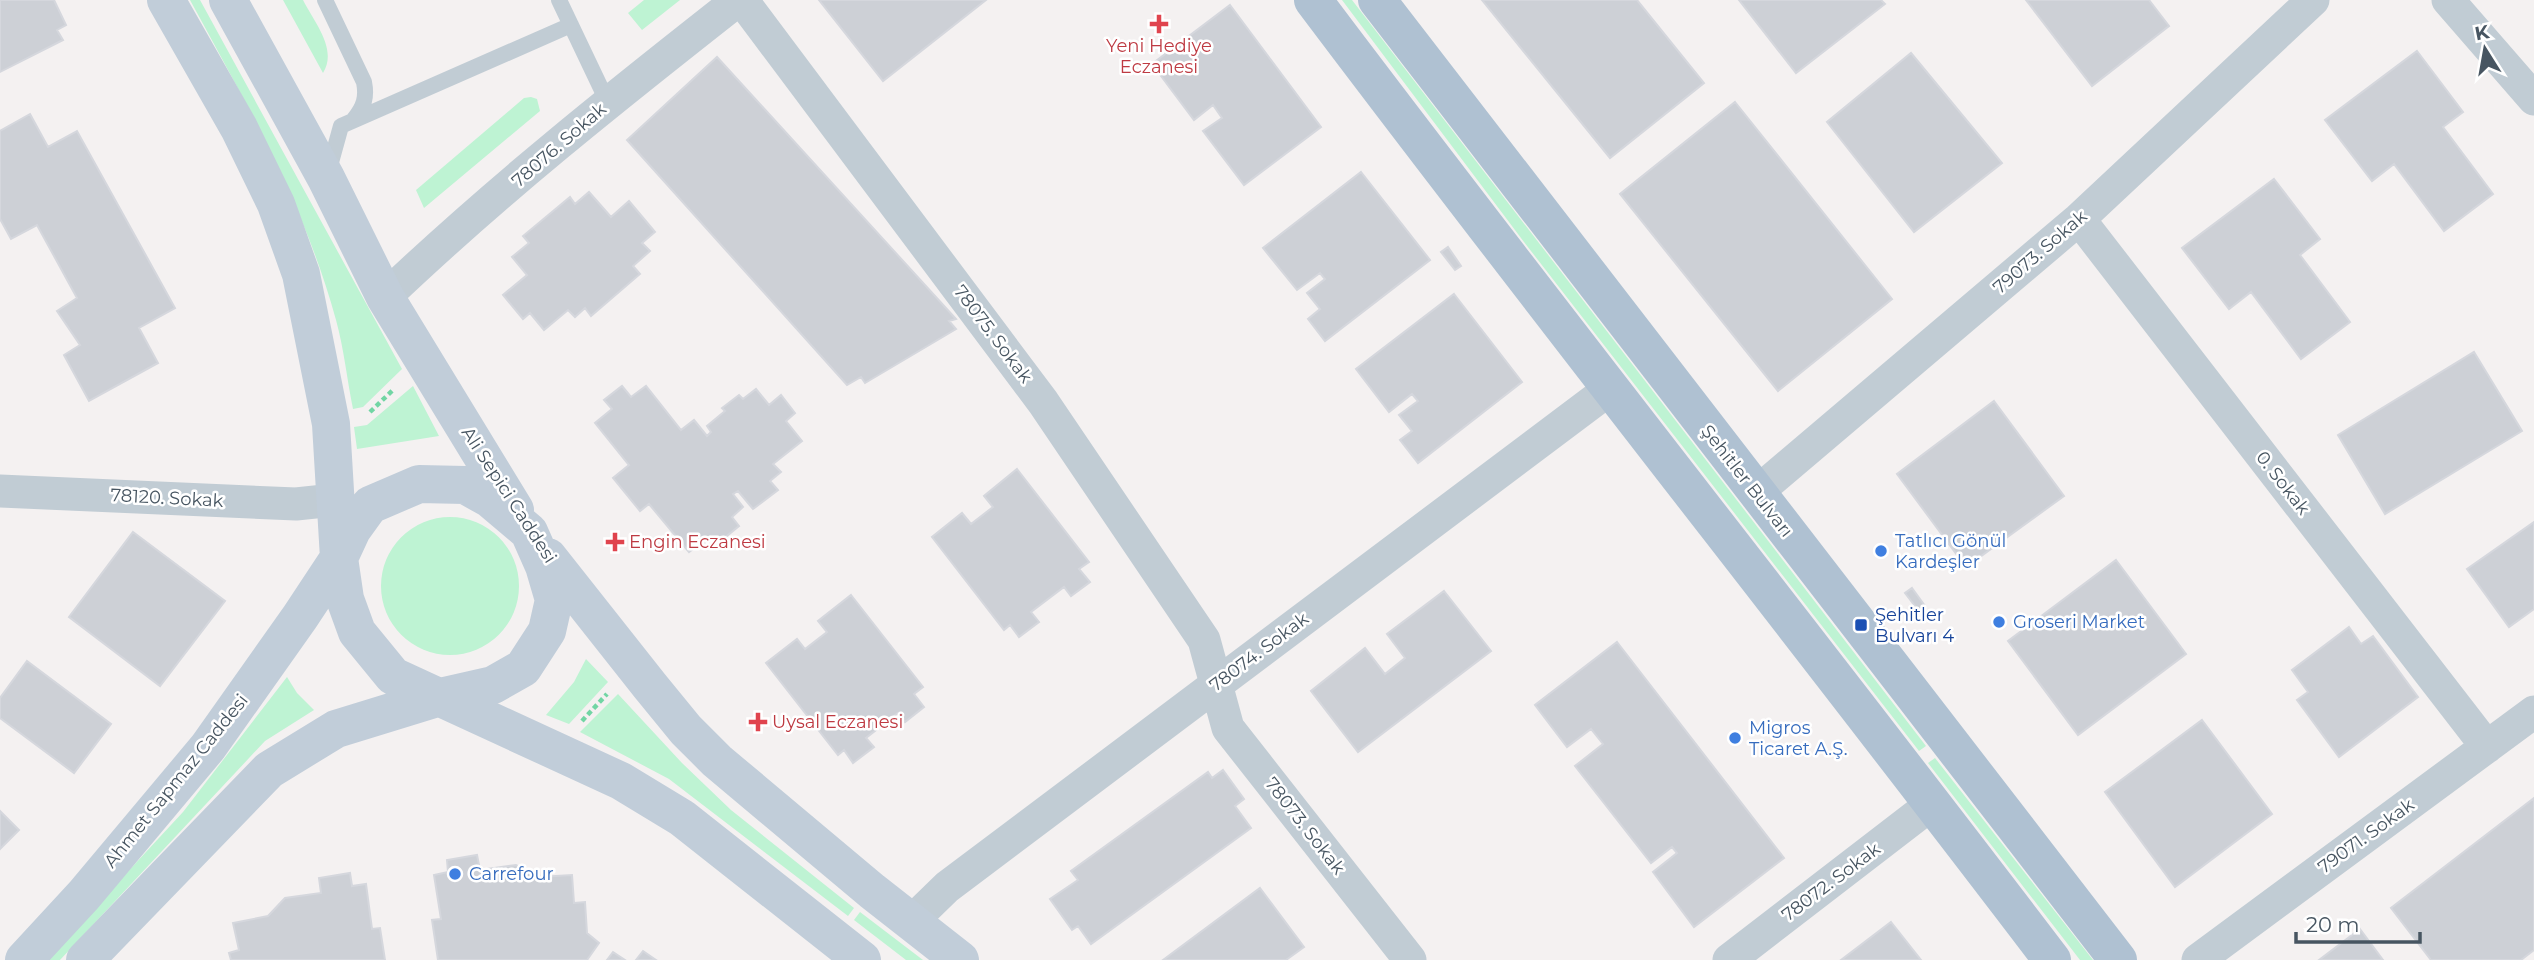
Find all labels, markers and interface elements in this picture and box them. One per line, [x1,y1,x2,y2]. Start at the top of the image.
north arrow [2450,14,2520,84]
marker: Yeni Hediye Eczanesi [1151,16,1167,32]
text: K [2473,20,2492,45]
place label: Yeni Hediye Eczanesi [1106,35,1212,78]
street label: 78076. Sokak [507,98,611,192]
street label: 79073. Sokak [1989,205,2091,299]
street label: 78075. Sokak [949,281,1037,387]
street label: Şehitler Bulvarı [1696,421,1798,541]
street label: Ali Sepici Caddesi [457,423,561,567]
street label: 0. Sokak [2251,447,2315,519]
street label: 78120. Sokak [110,484,224,512]
place label: Tatlıcı Gönül Kardeşler [1895,530,2006,573]
place label: Engin Eczanesi [629,531,766,553]
marker: Engin Eczanesi [607,534,623,550]
marker: Tatlıcı Gönül Kardeşler [1873,543,1889,559]
place label: Şehitler Bulvarı 4 [1875,604,1954,647]
street label: 78074. Sokak [1205,608,1313,696]
place label: Groseri Market [2013,611,2145,633]
marker: Groseri Market [1991,614,2007,630]
marker: Şehitler Bulvarı 4 [1853,617,1869,633]
street label: Ahmet Sapmaz Caddesi [99,690,253,872]
place label: Uysal Eczanesi [772,711,903,733]
marker: Uysal Eczanesi [750,714,766,730]
place label: Migros Ticaret A.Ş. [1749,717,1848,760]
marker: Migros Ticaret A.Ş. [1727,730,1743,746]
street label: 78073. Sokak [1260,773,1350,879]
street label: 79071. Sokak [2314,794,2419,878]
street label: 78072. Sokak [1778,838,1885,926]
place label: Carrefour [469,863,554,885]
marker: Carrefour [447,866,463,882]
scale bar [2296,900,2420,944]
text: 20 m [2306,912,2360,937]

